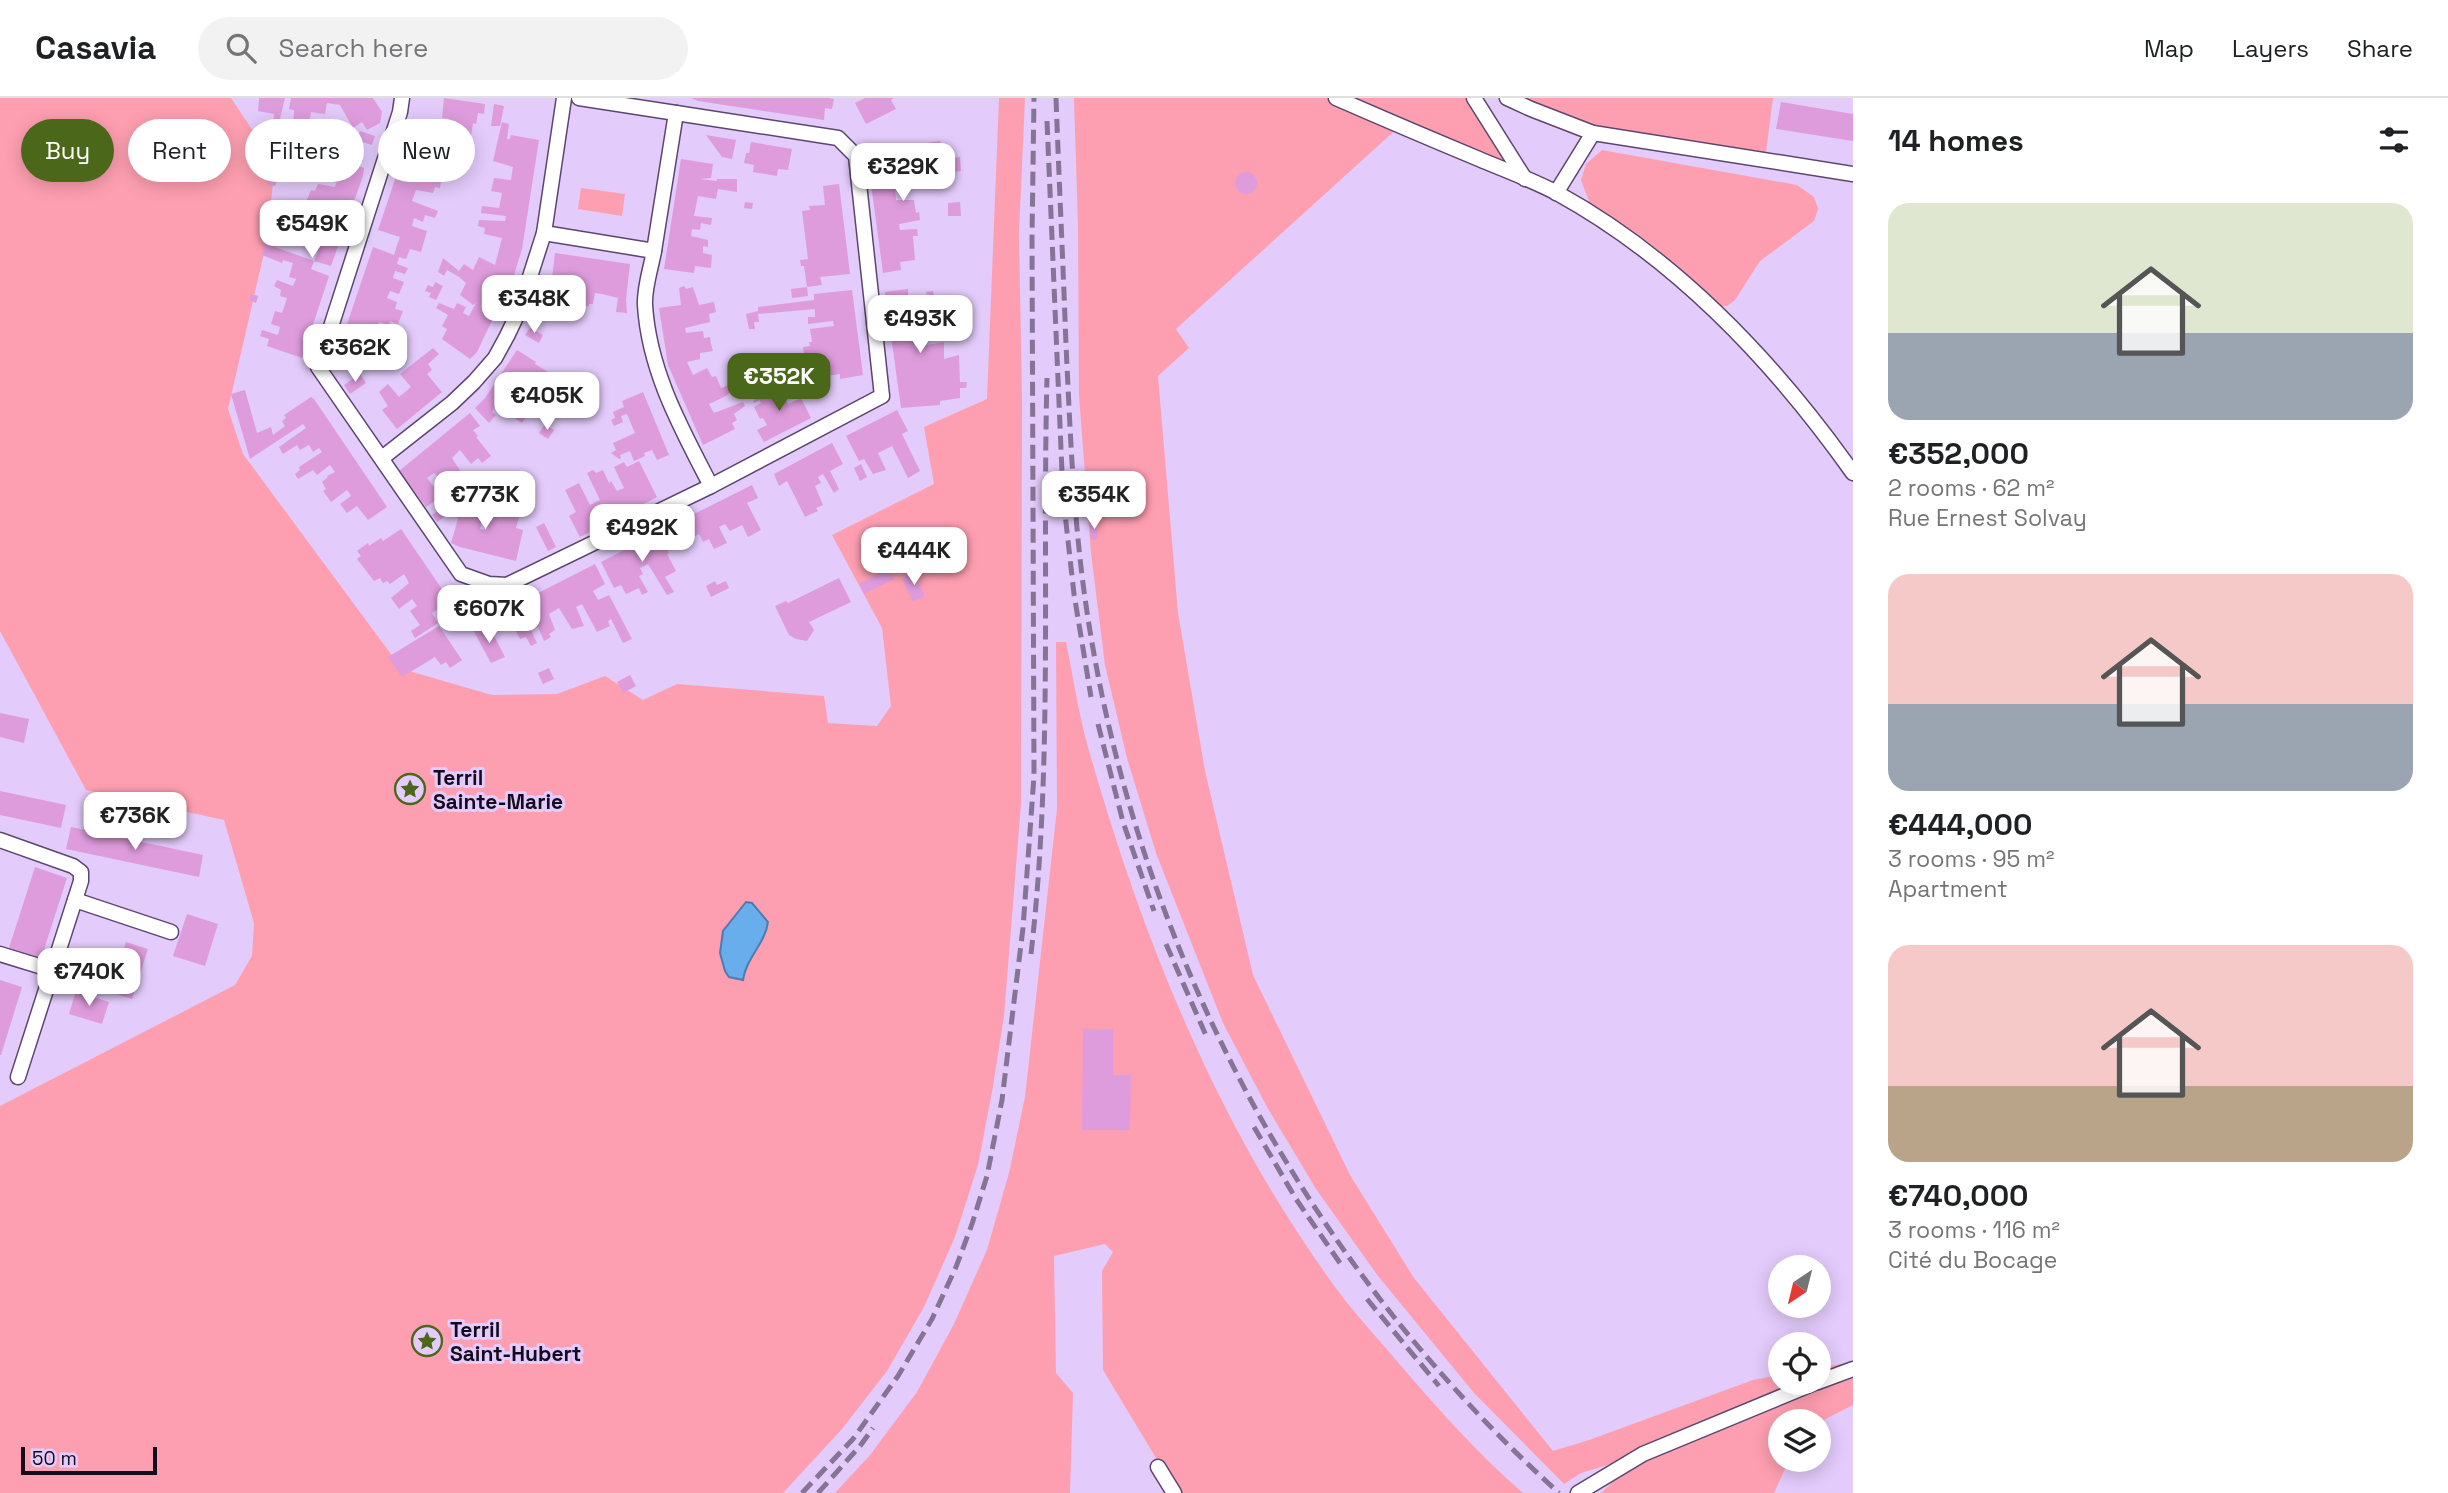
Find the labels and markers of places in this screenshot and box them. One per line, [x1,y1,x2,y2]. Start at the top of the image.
pin: €329K [854,144,952,203]
pin: €549K [263,200,361,260]
pin: €348K [485,275,583,335]
pin: €493K [871,296,969,355]
pin: €362K [306,324,404,384]
pin: €352K [730,354,828,413]
pin: €405K [498,372,596,432]
pin: €773K [436,472,534,531]
pin: €354K [1045,472,1143,531]
pin: €492K [593,504,691,564]
pin: €444K [865,528,963,587]
pin: €607K [440,586,538,645]
place label: Terril Sainte-Marie [433,764,563,815]
place icon: Terril Sainte-Marie [393,772,427,806]
pin: €736K [86,792,184,852]
pin: €740K [40,948,138,1008]
place label: Terril Saint-Hubert [450,1316,581,1367]
place icon: Terril Saint-Hubert [410,1324,444,1358]

